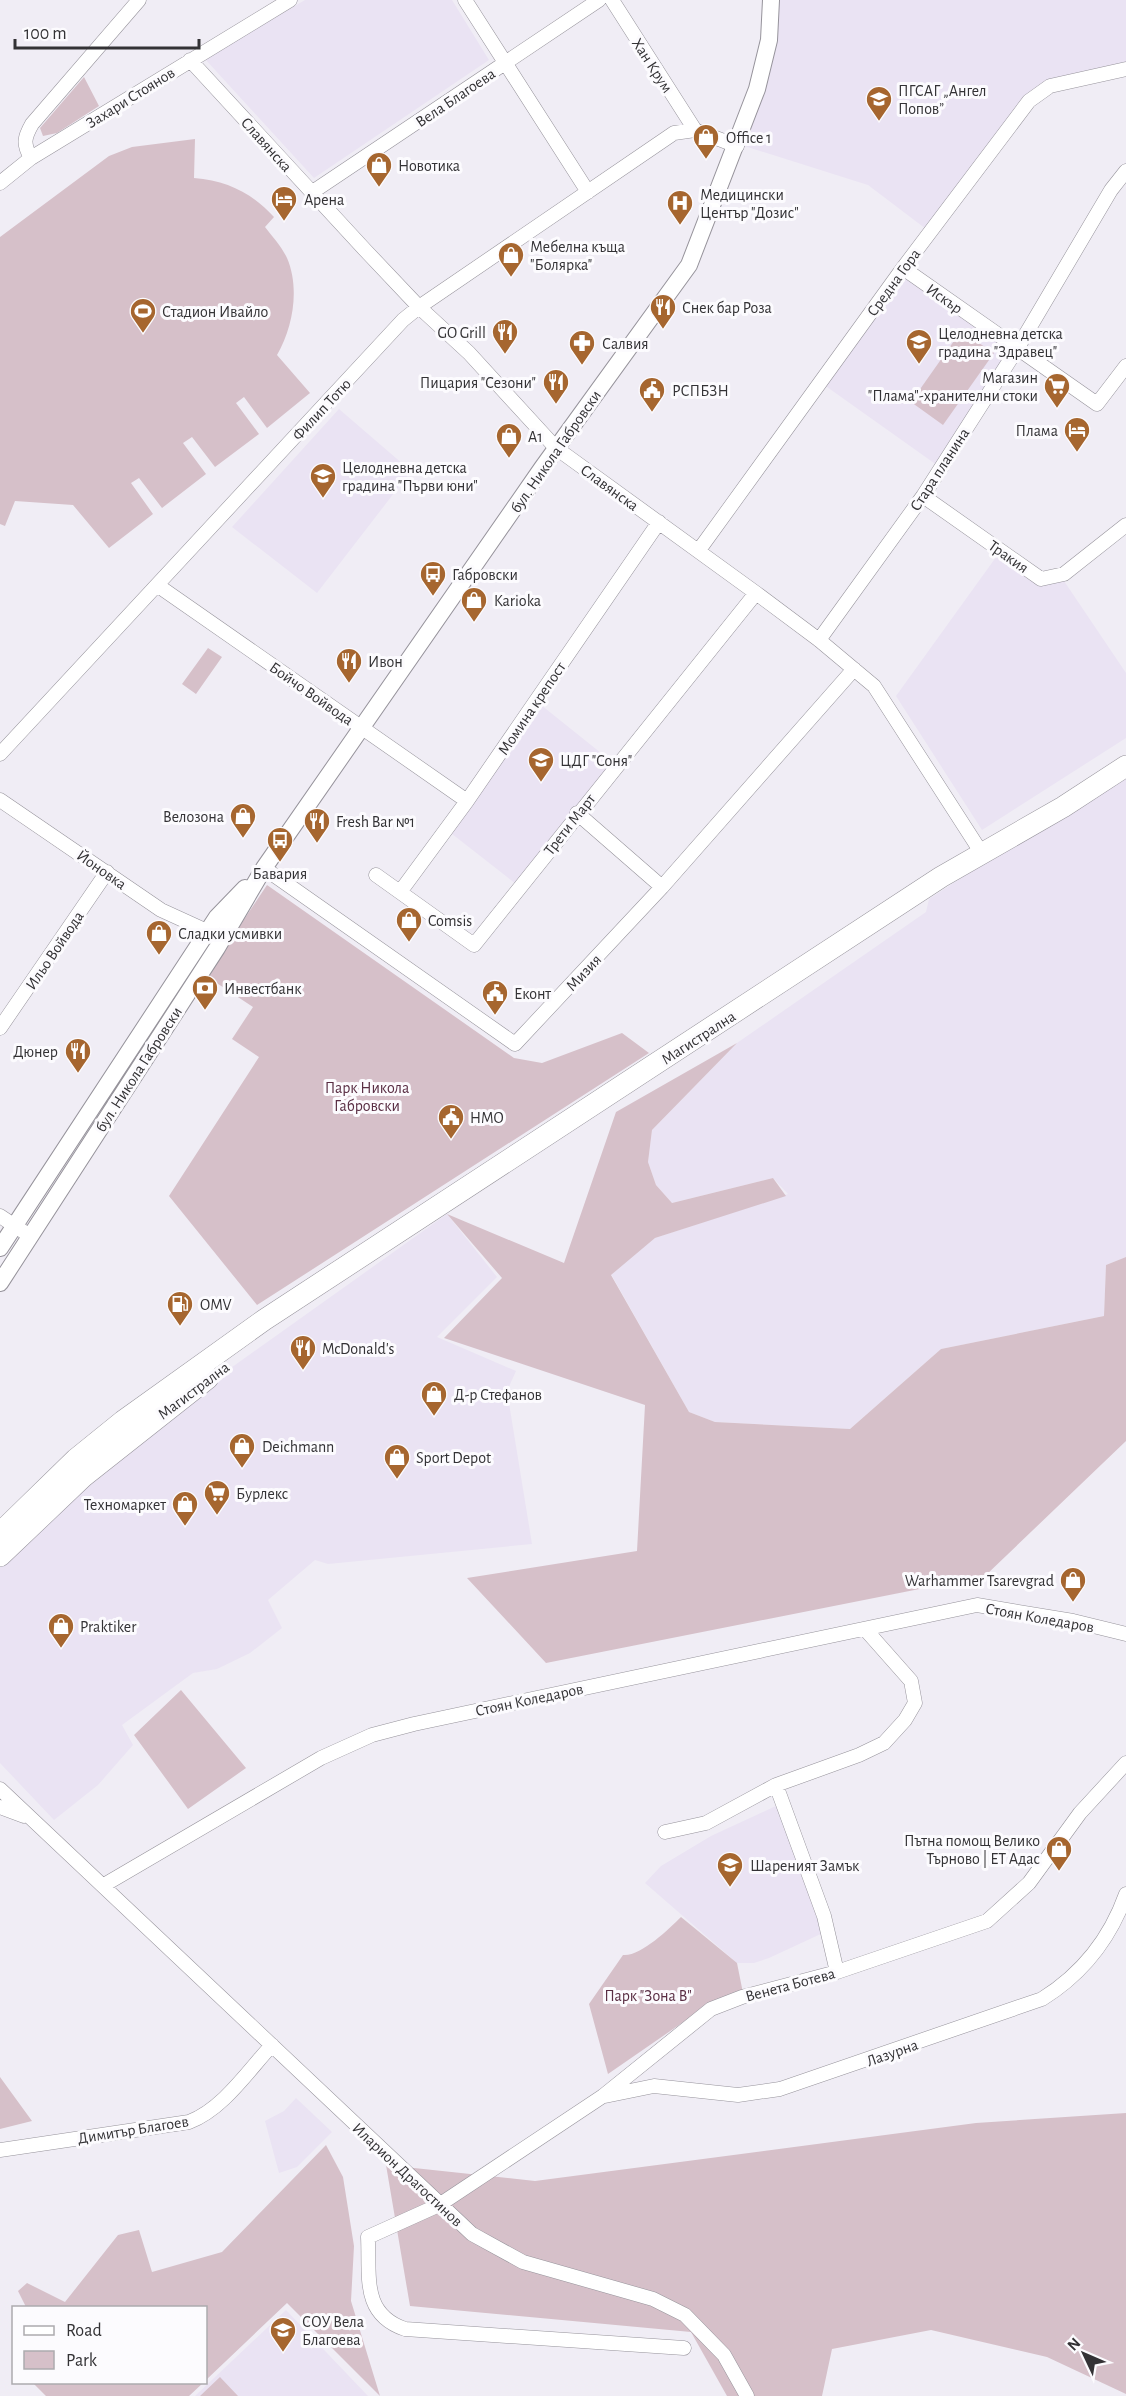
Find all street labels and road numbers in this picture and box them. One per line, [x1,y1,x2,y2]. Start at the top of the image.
street label: Хан Крум [628,35,676,96]
street label: Захари Стоянов [83,64,178,131]
street label: Вела Благоева [413,65,498,130]
street label: Славянска [238,114,295,175]
street label: Средна Гора [864,246,924,319]
street label: Искър [923,281,965,317]
street label: Филип Тотю [289,376,354,444]
street label: бул. Никола Габровски [508,387,605,516]
street label: Стара планина [907,425,973,514]
street label: Славянска [577,462,641,514]
street label: Тракия [985,537,1031,576]
street label: Бойчо Войвода [267,659,356,729]
street label: Момина крепост [495,659,569,758]
street label: Трети Март [541,791,599,858]
street label: Йоновка [74,846,130,893]
street label: Ильо Войвода [23,908,87,993]
street label: Мизия [563,951,604,994]
street label: бул. Никола Габровски [92,1004,186,1135]
street label: Магистрална [659,1008,739,1068]
street label: Магистрална [155,1359,232,1423]
street label: Стоян Коледаров [984,1601,1095,1635]
street label: Стоян Коледаров [474,1681,585,1719]
street label: Венета Ботева [744,1965,837,2005]
street label: Лазурна [864,2037,921,2070]
street label: Димитър Благоев [77,2113,190,2147]
street label: Иларион Драгостинов [349,2120,465,2230]

